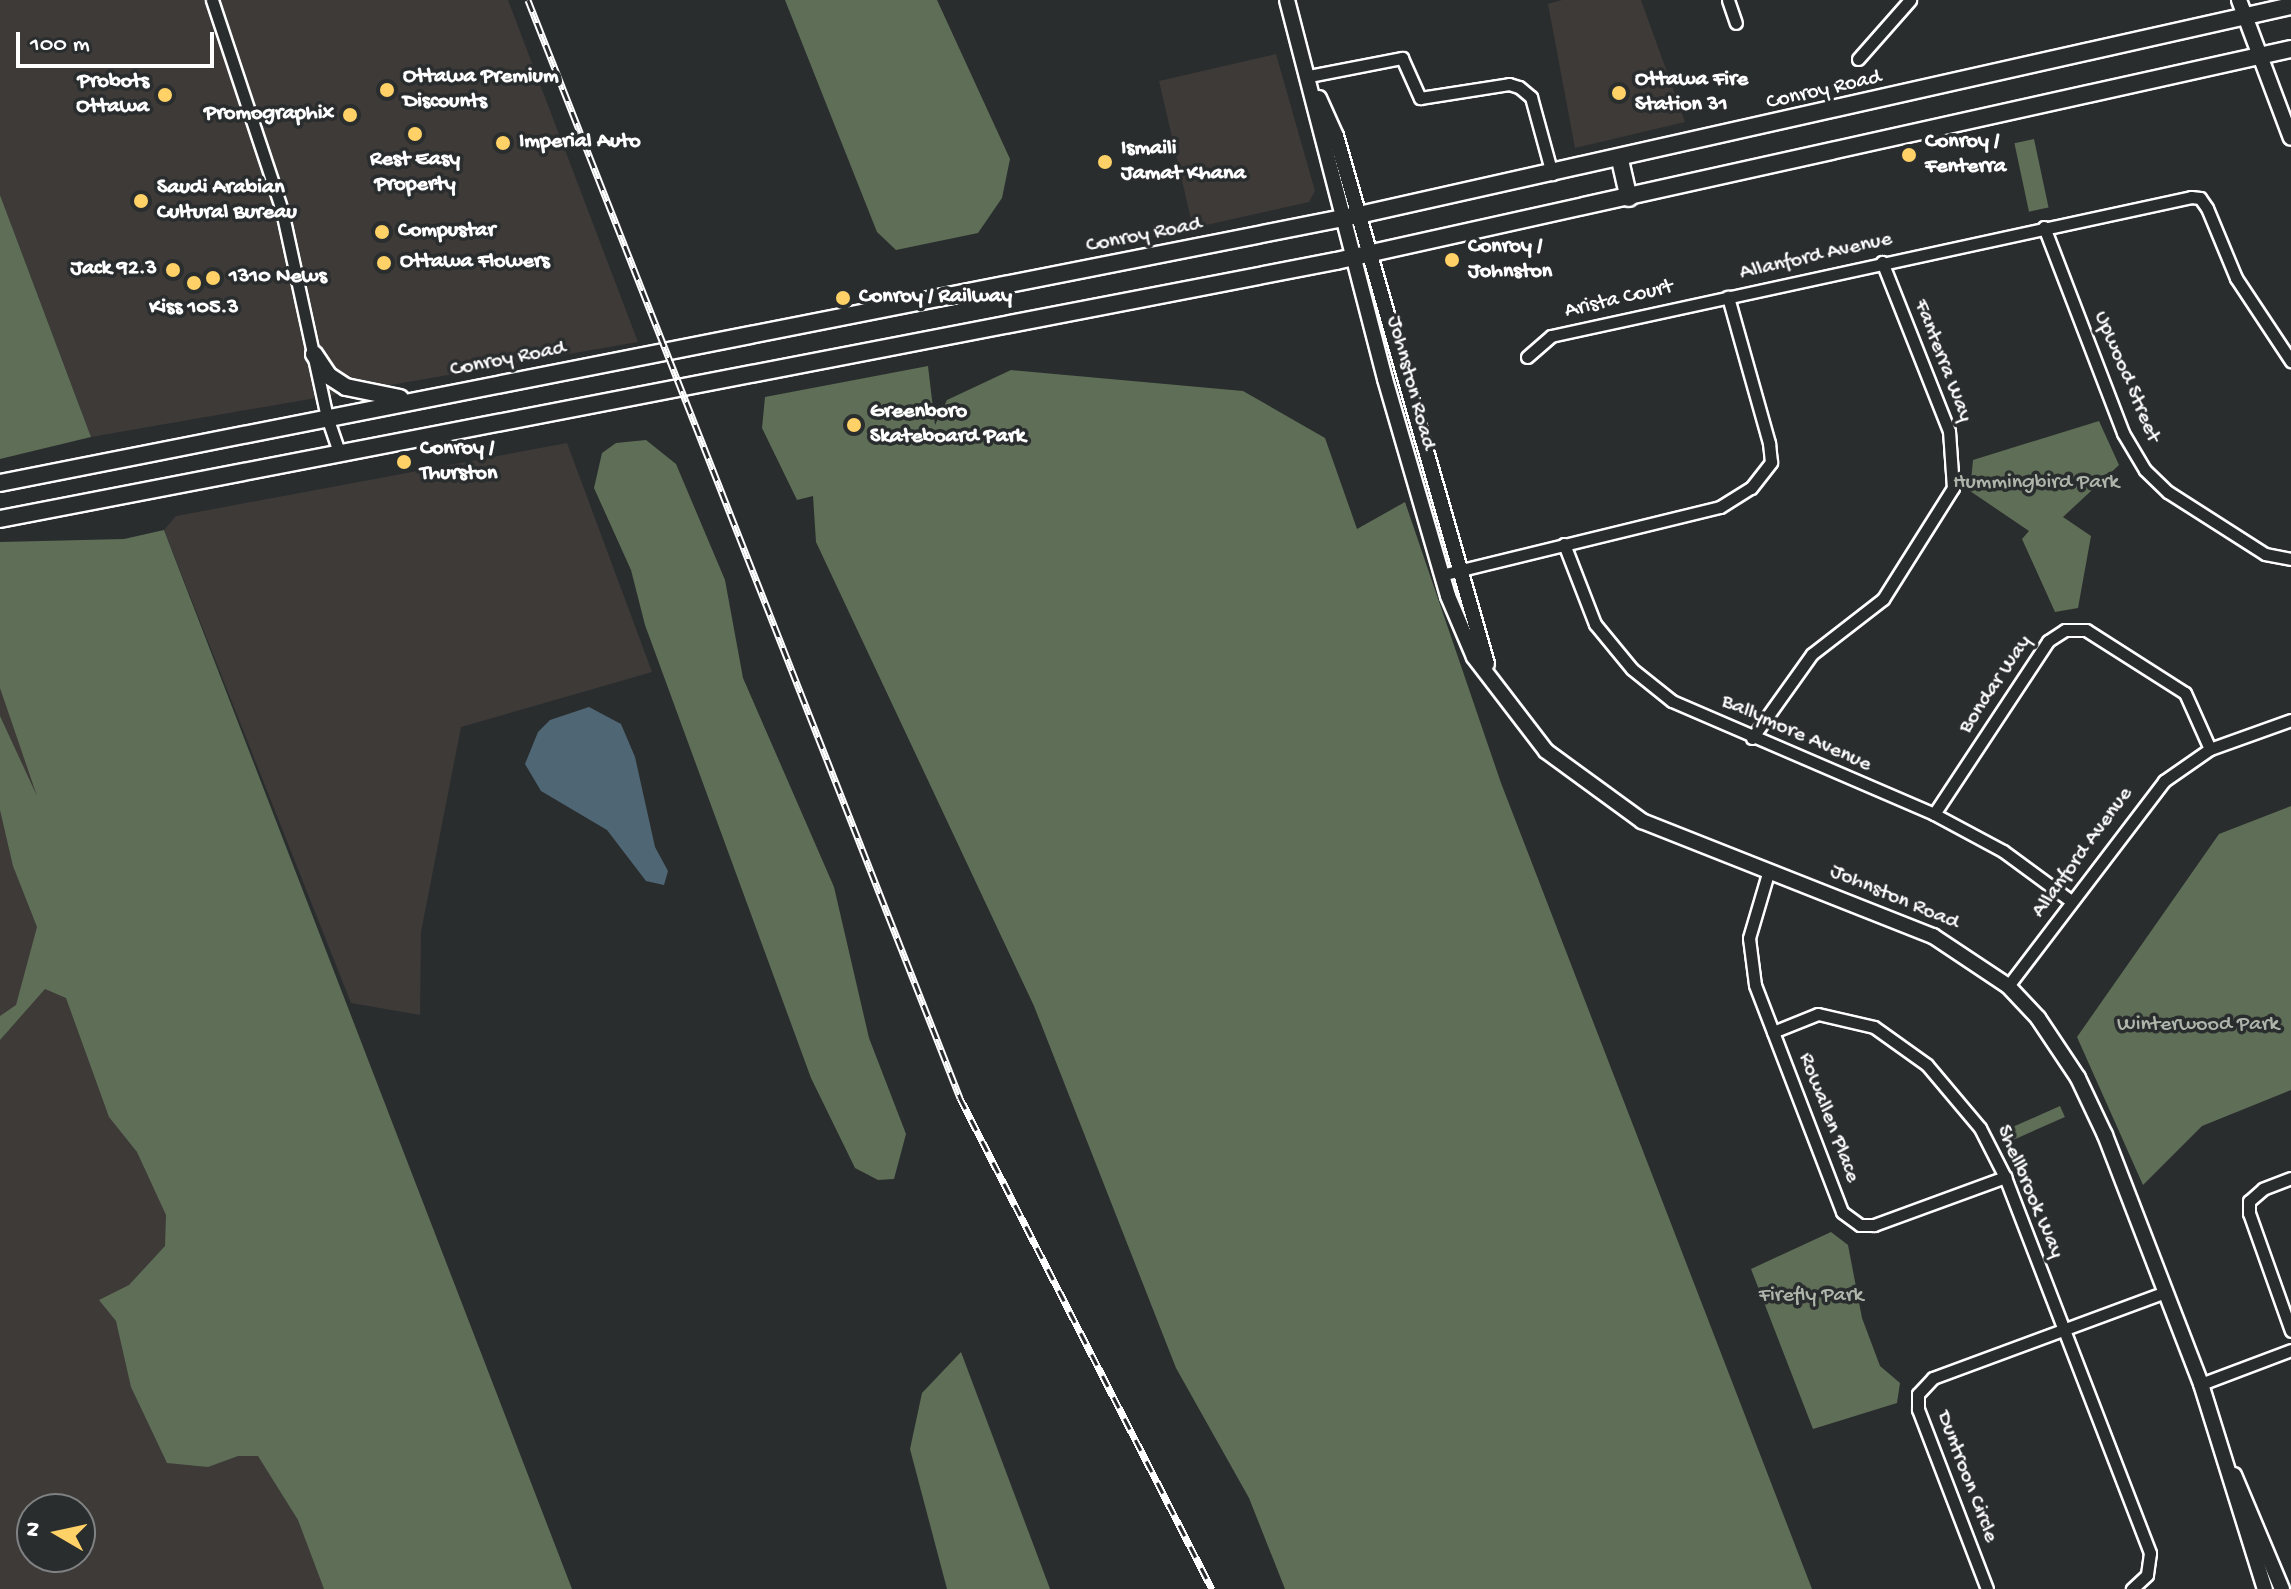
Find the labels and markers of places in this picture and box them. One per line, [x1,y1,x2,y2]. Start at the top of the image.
place label: Ottawa Premium Discounts [403,64,559,116]
place label: Ottawa Fire Station 31 [1635,67,1748,118]
place label: Probots Ottawa [76,69,149,120]
marker: Ottawa Premium Discounts [378,81,396,99]
marker: Ottawa Fire Station 31 [1610,84,1628,102]
marker: Probots Ottawa [156,86,174,104]
place label: Promographix [204,102,334,128]
marker: Promographix [341,106,359,124]
marker: Rest Easy Property [406,125,424,143]
place label: Conroy / Fenterra [1925,129,2006,180]
place label: Imperial Auto [519,130,641,156]
marker: Imperial Auto [494,134,512,152]
place label: Ismaili Jamat Khana [1121,136,1246,188]
marker: Conroy / Fenterra [1900,146,1918,164]
place label: Rest Easy Property [370,147,460,198]
marker: Ismaili Jamat Khana [1096,153,1114,171]
place label: Saudi Arabian Cultural Bureau [157,175,297,226]
marker: Saudi Arabian Cultural Bureau [132,192,150,210]
place label: Compustar [398,219,495,245]
marker: Compustar [373,223,391,241]
place label: Conroy / Johnston [1468,234,1552,286]
place label: Ottawa Flowers [400,250,550,276]
marker: Conroy / Johnston [1443,251,1461,269]
marker: Ottawa Flowers [375,254,393,272]
place label: Jack 92.3 [71,257,157,283]
marker: Jack 92.3 [164,261,182,279]
place label: 1310 News [229,265,327,291]
marker: 1310 News [204,269,222,287]
marker: Kiss 105.3 [185,274,203,292]
place label: Conroy / Railway [859,285,1012,311]
marker: Conroy / Railway [834,289,852,307]
place label: Kiss 105.3 [149,296,239,322]
place label: Greenboro Skateboard Park [870,399,1026,450]
marker: Greenboro Skateboard Park [845,416,863,434]
place label: Conroy / Thurston [420,436,497,488]
marker: Conroy / Thurston [395,453,413,471]

